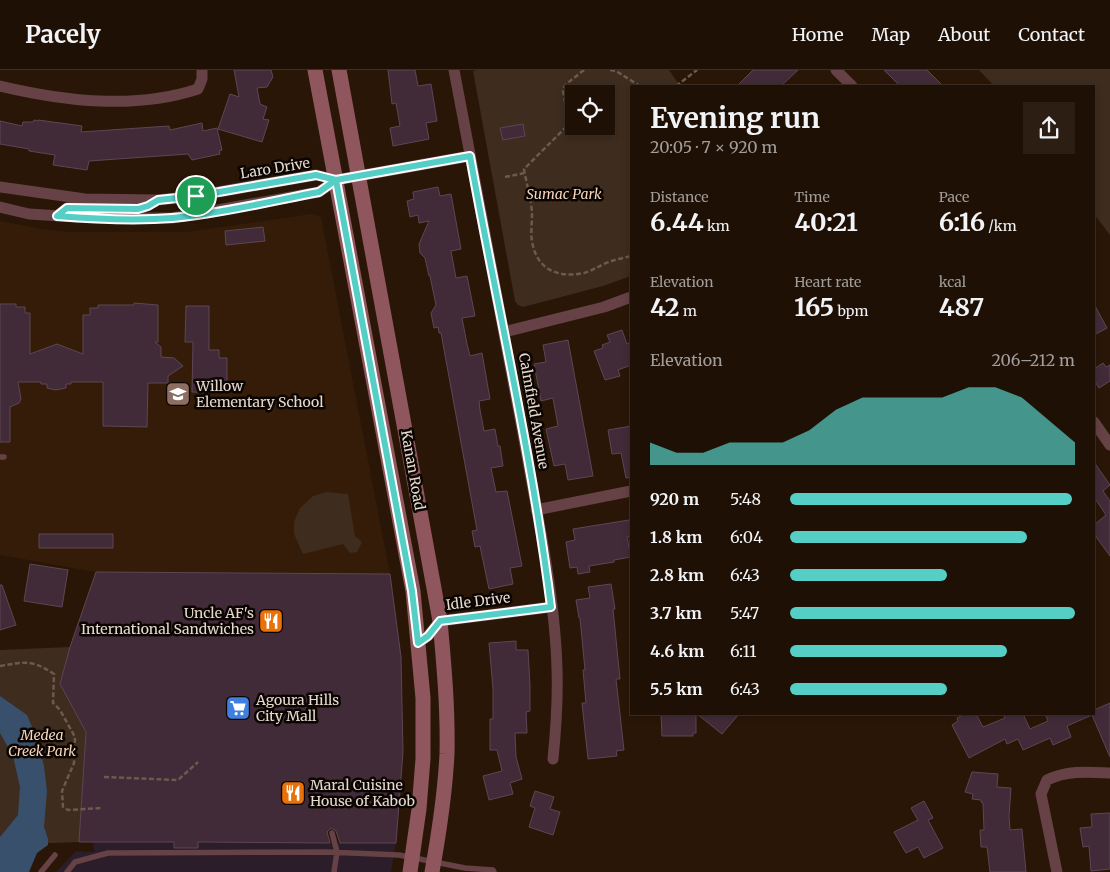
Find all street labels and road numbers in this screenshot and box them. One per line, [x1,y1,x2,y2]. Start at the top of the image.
street label: Laro Drive [239,154,311,182]
street label: Calmfield Avenue [515,352,553,470]
street label: Kanan Road [397,429,429,512]
street label: Idle Drive [445,588,511,614]

